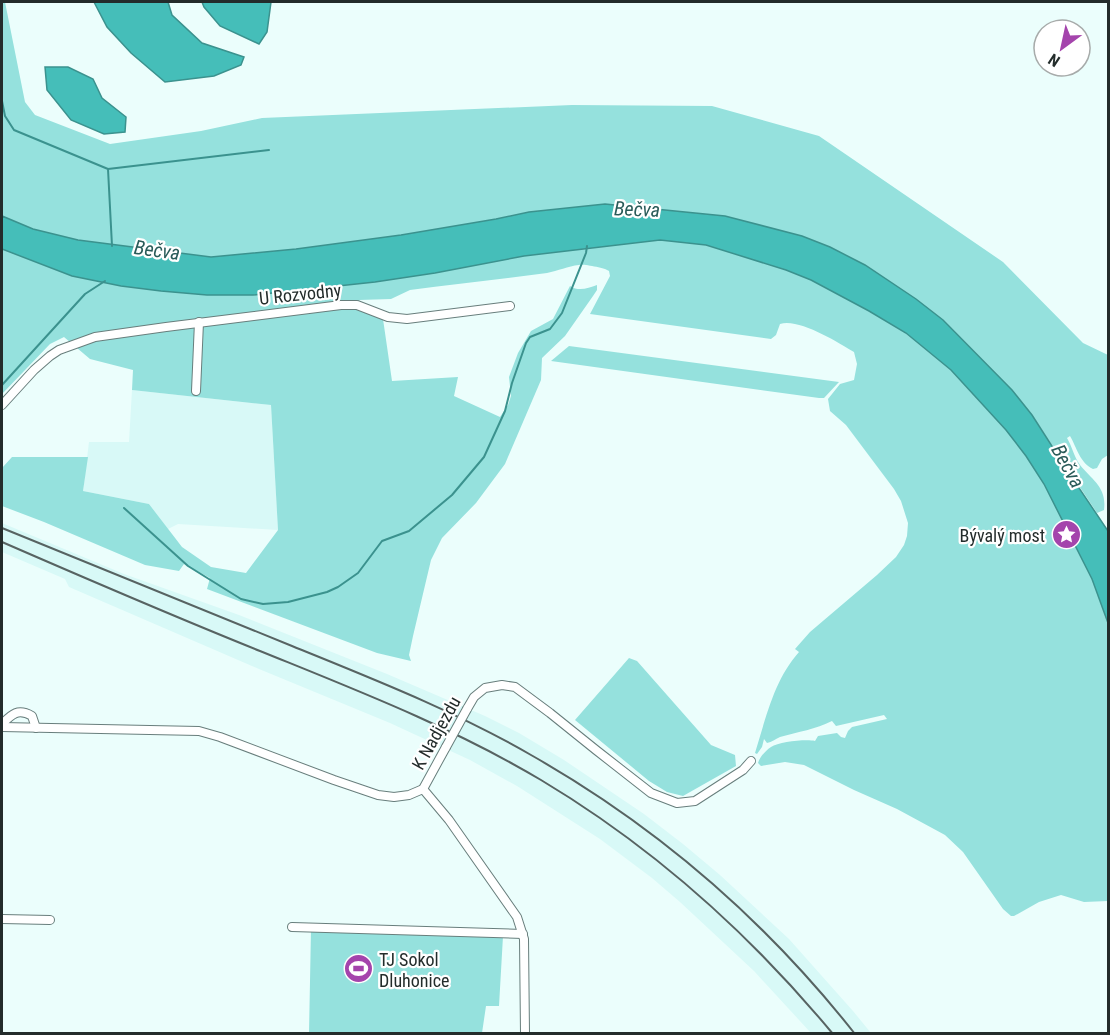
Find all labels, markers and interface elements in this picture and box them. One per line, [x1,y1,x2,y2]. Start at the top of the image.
north arrow [1032,18,1092,78]
text: N [1045,50,1063,71]
water label: Bečva [614,196,660,222]
water label: Bečva [133,235,181,265]
street label: U Rozvodny [258,279,343,309]
water label: Bečva [1046,440,1090,492]
place icon: Bývalý most [1050,519,1082,551]
place label: Bývalý most [960,525,1045,546]
street label: K Nadjezdu [407,693,465,773]
place label: TJ Sokol Dluhonice [379,949,449,991]
sports icon: TJ Sokol Dluhonice [342,953,374,985]

